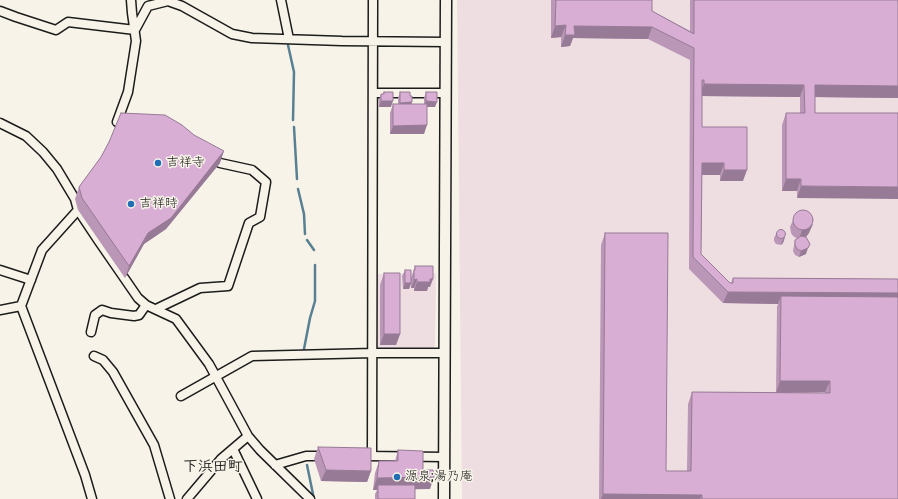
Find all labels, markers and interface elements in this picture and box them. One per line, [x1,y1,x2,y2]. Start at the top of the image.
place label: 吉祥寺 [166,155,205,171]
marker: 吉祥寺 [153,158,163,168]
place label: 吉祥時 [139,196,178,212]
marker: 吉祥時 [126,199,136,209]
district label: 下浜田町 [183,458,243,476]
place label: 源泉;湯乃庵 [405,469,473,485]
marker: 源泉;湯乃庵 [392,472,402,482]

